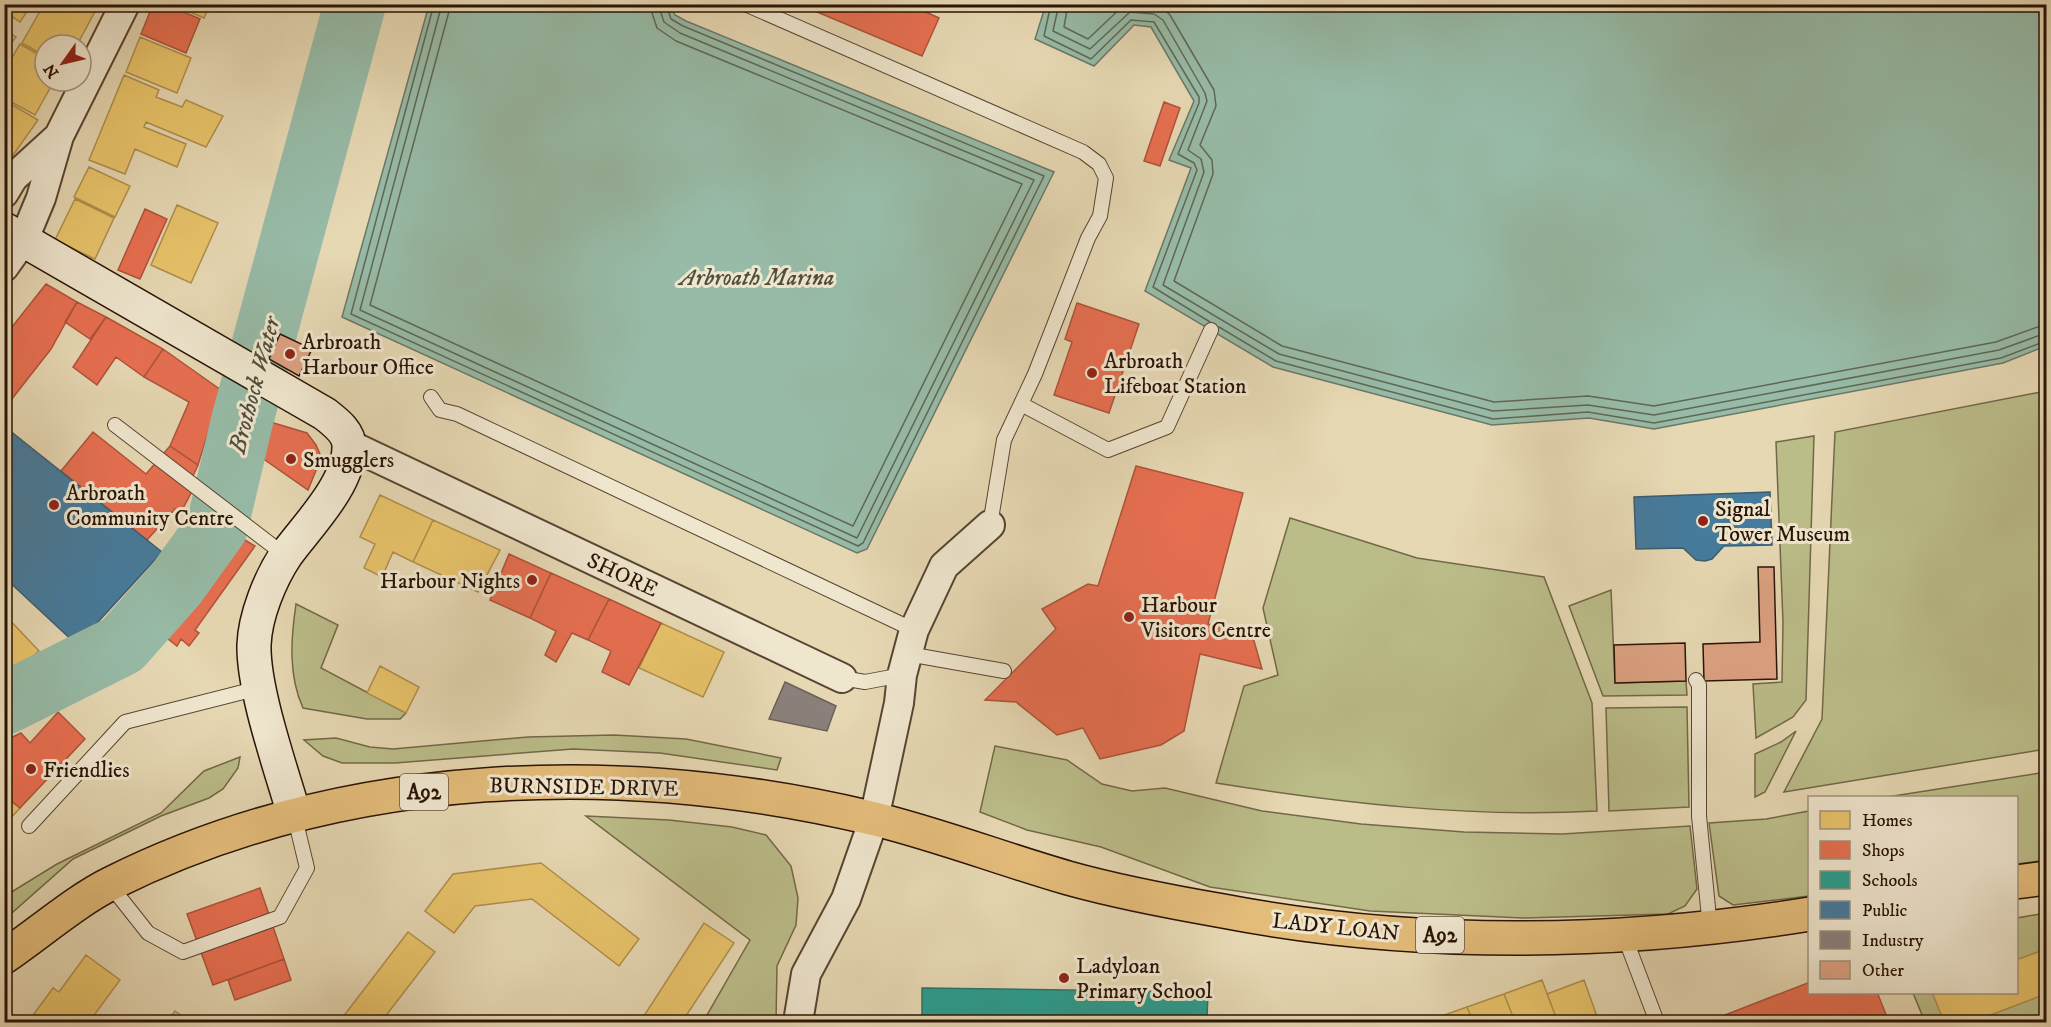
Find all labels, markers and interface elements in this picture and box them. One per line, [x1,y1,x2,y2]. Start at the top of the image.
north arrow [33,33,93,93]
text: N [39,60,63,82]
water label: Arbroath Marina [677,263,834,293]
water label: Brothock Water [222,312,288,458]
place label: Arbroath Harbour Office [302,329,434,381]
marker: Arbroath Harbour Office [283,347,297,361]
place label: Arbroath Lifeboat Station [1104,348,1247,400]
marker: Arbroath Lifeboat Station [1085,366,1099,380]
place label: Smugglers [303,447,394,474]
marker: Smugglers [284,452,298,466]
place label: Arbroath Community Centre [66,480,234,532]
place label: Signal Tower Museum [1715,496,1850,548]
marker: Arbroath Community Centre [47,498,61,512]
marker: Signal Tower Museum [1696,514,1710,528]
street label: SHORE [583,547,662,604]
place label: Harbour Nights [380,568,520,595]
marker: Harbour Nights [525,573,539,587]
place label: Harbour Visitors Centre [1140,592,1271,644]
marker: Harbour Visitors Centre [1122,610,1136,624]
place label: Friendlies [43,757,130,784]
marker: Friendlies [24,762,38,776]
street label: BURNSIDE DRIVE [489,772,679,803]
road number: A92 [400,774,448,810]
legend [1808,796,2018,994]
text: Homes [1862,810,1913,832]
text: Shops [1862,840,1905,862]
text: Schools [1862,870,1917,892]
text: Public [1862,900,1908,922]
street label: LADY LOAN [1271,907,1401,948]
road number: A92 [1416,917,1464,953]
text: Industry [1862,930,1924,952]
place label: Ladyloan Primary School [1076,953,1213,1005]
text: Other [1862,960,1904,982]
marker: Ladyloan Primary School [1057,971,1071,985]

